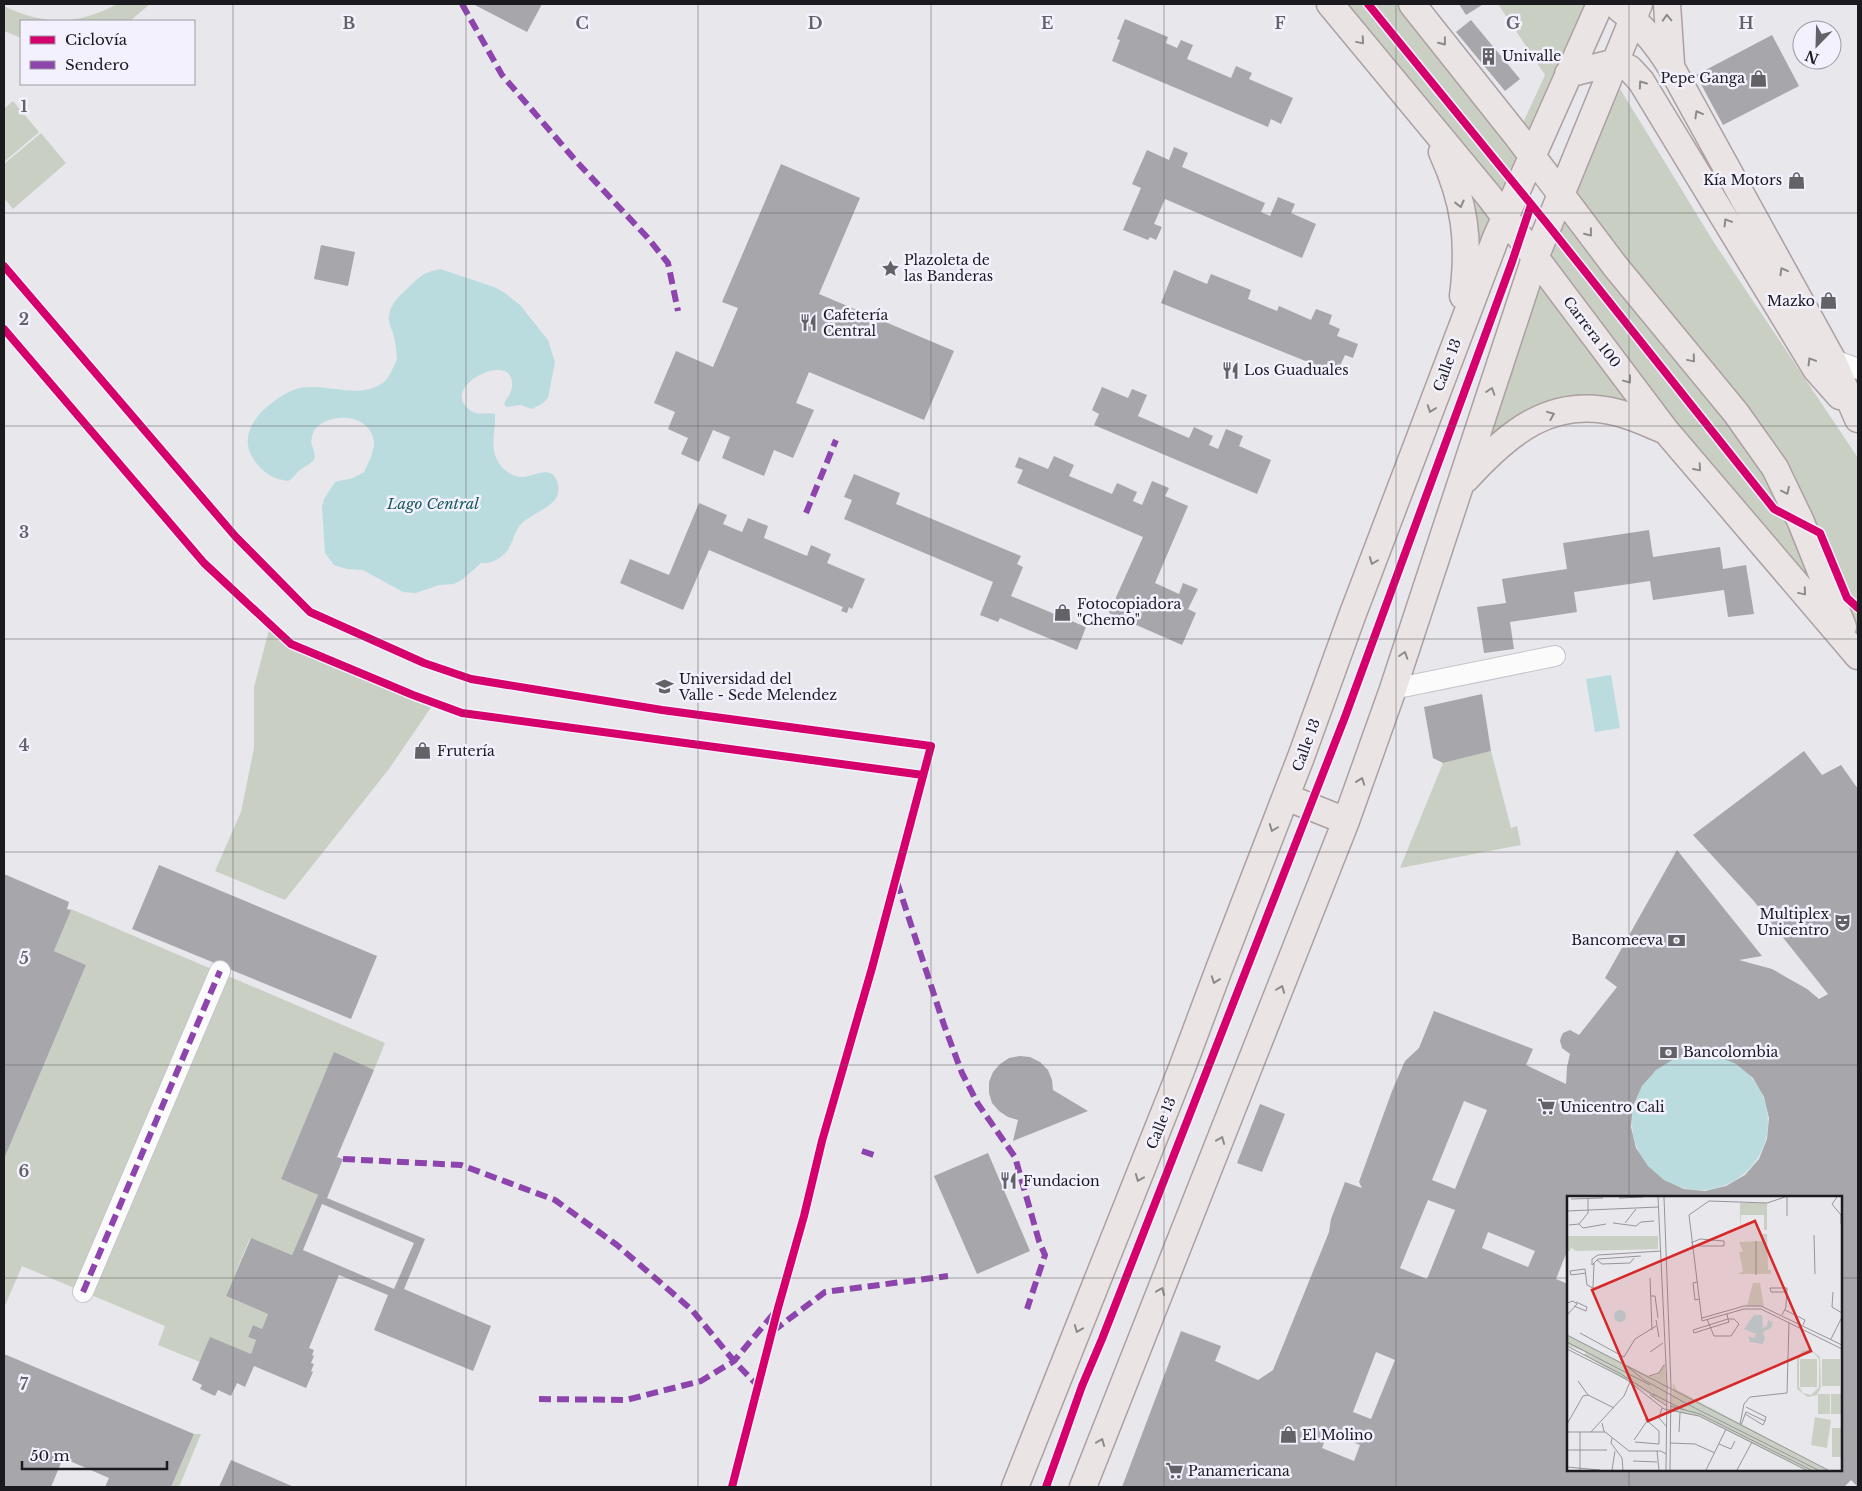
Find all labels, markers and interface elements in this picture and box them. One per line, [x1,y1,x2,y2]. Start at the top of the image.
text: B [343,13,356,33]
text: C [575,13,589,33]
text: D [808,13,822,33]
text: E [1041,13,1053,33]
text: F [1274,13,1286,33]
text: G [1506,13,1520,33]
text: H [1738,13,1754,33]
one-way arrow [1662,14,1673,22]
legend [20,20,195,85]
north arrow [1792,20,1842,70]
text: Ciclovía [65,30,128,49]
one-way arrow [1355,35,1363,44]
one-way arrow [1437,36,1445,45]
building icon: Univalle [1478,46,1498,66]
text: N [1802,46,1821,68]
place label: Univalle [1502,47,1561,65]
text: Sendero [65,55,129,74]
shop icon: Pepe Ganga [1749,68,1769,88]
place label: Pepe Ganga [1661,69,1745,87]
one-way arrow [1639,80,1648,90]
text: 1 [21,96,28,116]
one-way arrow [1694,111,1704,120]
shop icon: Kía Motors [1786,170,1806,190]
place label: Kía Motors [1703,171,1782,189]
one-way arrow [1454,199,1465,208]
one-way arrow [1723,219,1733,228]
one-way arrow [1583,228,1592,237]
place label: Plazoleta de las Banderas [904,251,993,285]
place icon: Plazoleta de las Banderas [880,258,900,278]
one-way arrow [1779,267,1789,276]
shop icon: Mazko [1819,291,1839,311]
place label: Mazko [1767,292,1815,310]
street label: Carrera 100 [1559,293,1625,371]
place label: Cafetería Central [823,306,888,340]
text: 2 [19,309,29,329]
restaurant icon: Cafetería Central [799,313,819,333]
street label: Calle 13 [1429,336,1465,394]
one-way arrow [1686,354,1695,363]
one-way arrow [1808,358,1818,367]
restaurant icon: Los Guaduales [1220,360,1240,380]
place label: Los Guaduales [1244,361,1349,379]
one-way arrow [1622,374,1631,384]
one-way arrow [1485,387,1495,396]
one-way arrow [1427,405,1437,413]
one-way arrow [1546,410,1555,421]
one-way arrow [1692,463,1701,472]
one-way arrow [1780,486,1790,495]
water label: Lago Central [386,494,479,513]
text: 3 [19,522,29,542]
one-way arrow [1369,556,1379,565]
one-way arrow [1797,586,1806,595]
place label: Fotocopiadora "Chemo" [1077,595,1181,629]
shop icon: Fotocopiadora "Chemo" [1053,602,1073,622]
one-way arrow [1398,652,1408,660]
place label: Universidad del Valle - Sede Melendez [678,670,837,704]
school or university icon: Universidad del Valle - Sede Melendez [655,677,675,697]
street label: Calle 13 [1288,716,1324,774]
text: 4 [19,735,29,755]
shop icon: Frutería [413,741,433,761]
place label: Frutería [437,742,495,760]
one-way arrow [1355,777,1365,786]
one-way arrow [1269,823,1280,832]
place label: Multiplex Unicentro [1757,905,1829,939]
theatre icon: Multiplex Unicentro [1833,912,1853,932]
bank icon: Bancomeeva [1667,930,1687,950]
place label: Bancomeeva [1571,931,1663,949]
text: 5 [19,948,29,968]
one-way arrow [1211,975,1221,984]
one-way arrow [1275,985,1285,994]
bank icon: Bancolombia [1659,1042,1679,1062]
place label: Bancolombia [1683,1043,1778,1061]
street label: Calle 13 [1142,1094,1180,1152]
supermarket icon: Unicentro Cali [1536,1097,1556,1117]
place label: Unicentro Cali [1560,1098,1665,1116]
one-way arrow [1215,1136,1225,1145]
text: 6 [19,1161,30,1181]
restaurant icon: Fundacion [999,1171,1019,1191]
place label: Fundacion [1023,1172,1100,1190]
one-way arrow [1134,1173,1145,1182]
inset map [1567,1196,1842,1471]
one-way arrow [1155,1287,1166,1296]
one-way arrow [1074,1324,1085,1333]
text: 7 [20,1374,29,1394]
shop icon: El Molino [1278,1425,1298,1445]
place label: El Molino [1302,1426,1373,1444]
scale bar [22,1438,168,1470]
one-way arrow [1095,1438,1106,1447]
text: 50 m [30,1446,70,1465]
supermarket icon: Panamericana [1164,1461,1184,1481]
place label: Panamericana [1188,1462,1290,1480]

